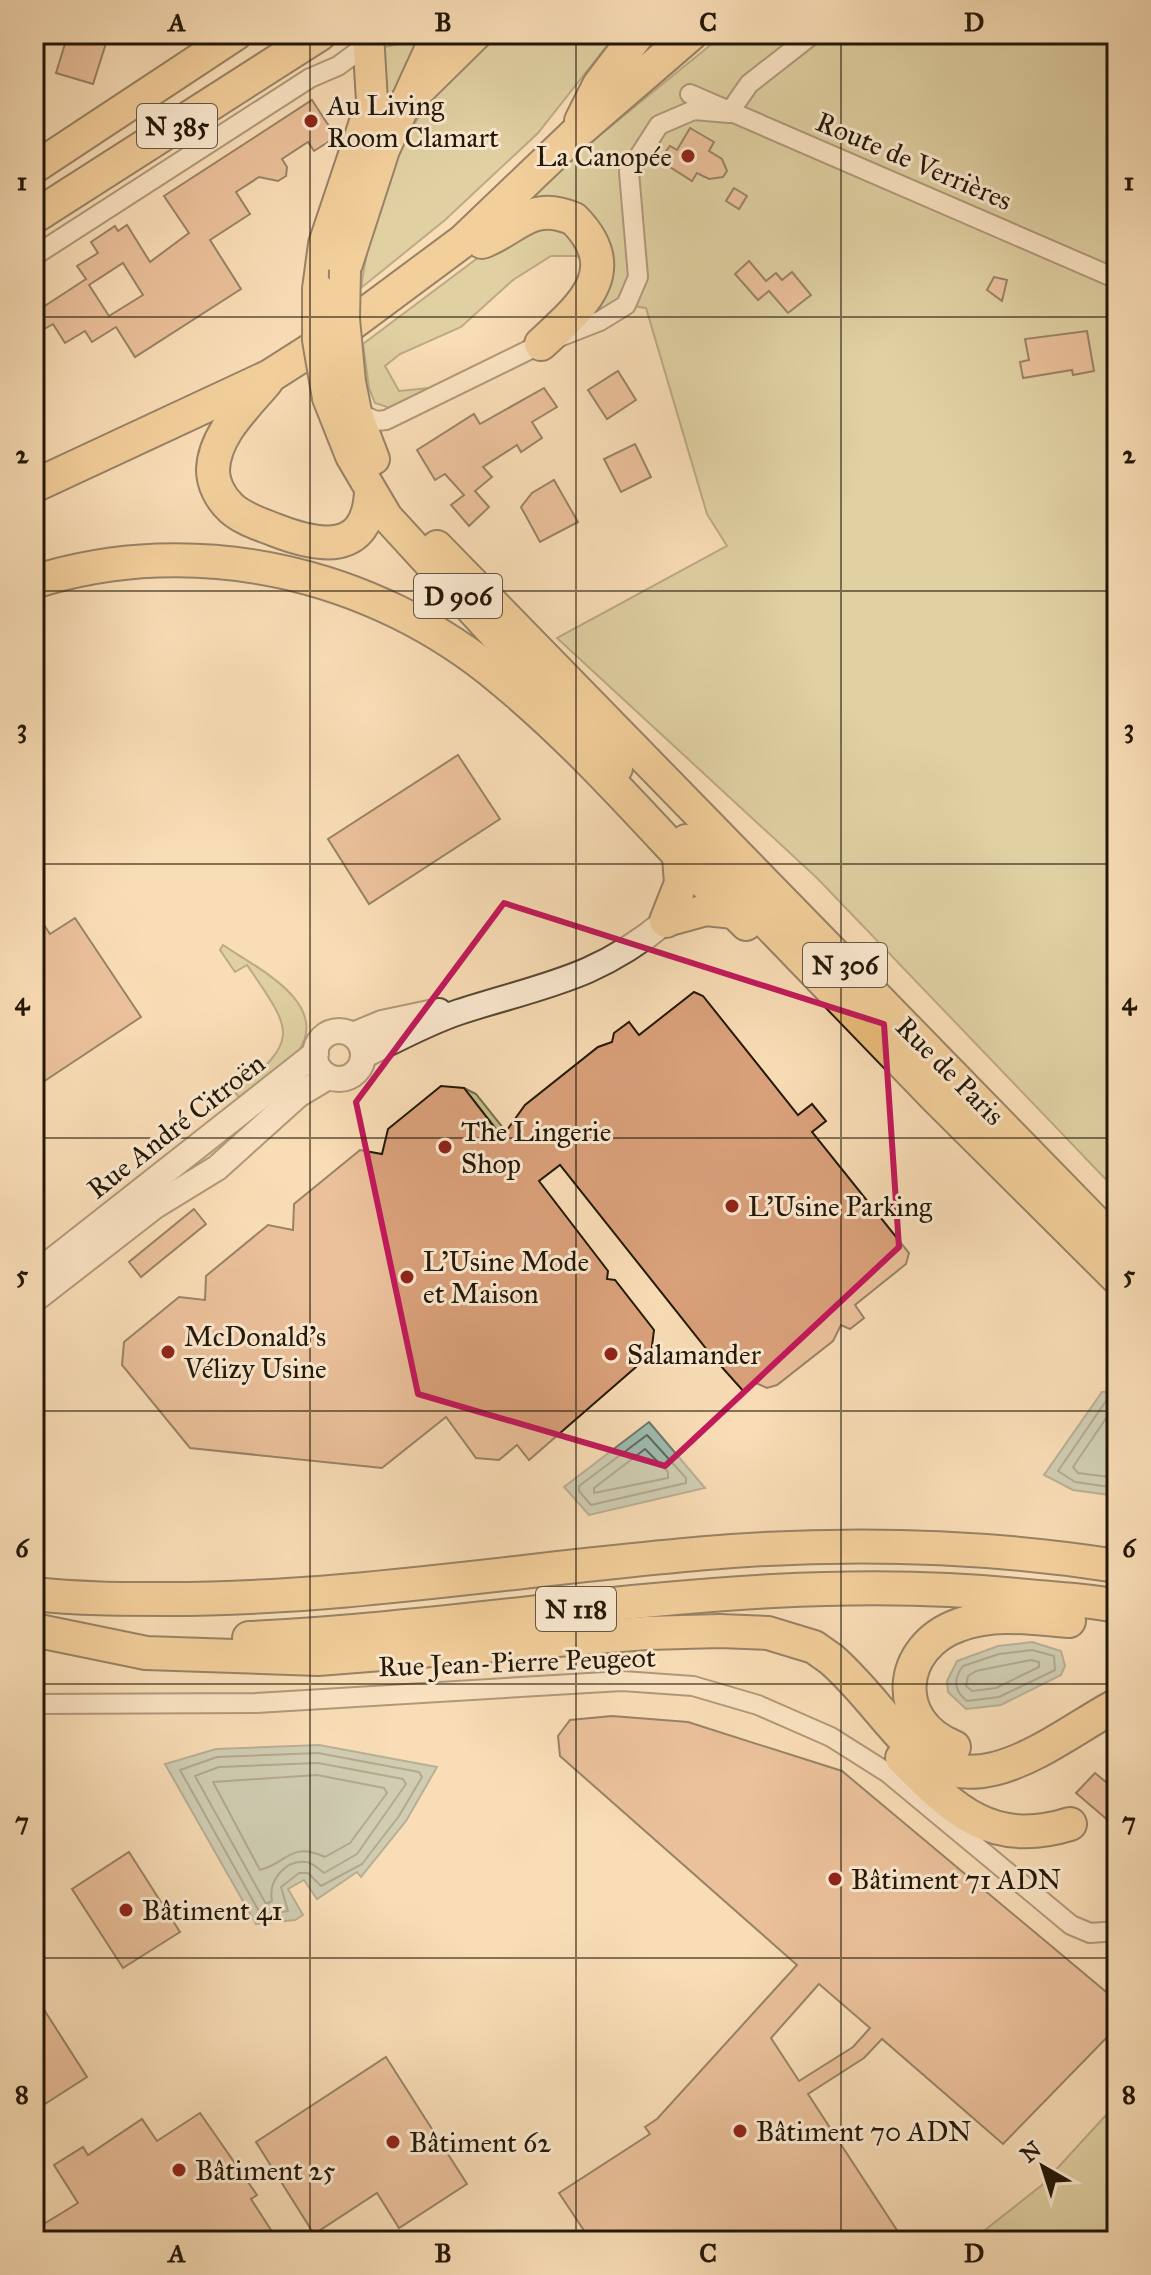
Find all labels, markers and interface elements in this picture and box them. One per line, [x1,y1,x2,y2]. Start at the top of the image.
text: A [166,6,186,38]
text: B [434,6,452,38]
text: C [699,6,717,38]
text: D [964,6,984,38]
place label: Au Living Room Clamart [326,88,499,155]
road number: N 385 [137,104,217,148]
street label: Route de Verrières [811,104,1017,218]
marker: Au Living Room Clamart [302,112,320,130]
place label: La Canopée [536,139,672,174]
marker: La Canopée [679,147,697,165]
text: 1 [17,165,27,197]
text: 1 [1124,165,1134,197]
text: 2 [16,438,30,470]
text: 2 [1123,438,1137,470]
road number: D 906 [414,574,502,618]
text: 3 [17,712,27,744]
text: 3 [1124,712,1134,744]
road number: N 306 [803,943,887,987]
text: 4 [15,985,31,1017]
text: 4 [1122,985,1138,1017]
street label: Rue de Paris [888,1009,1012,1133]
street label: Rue André Citroën [80,1046,272,1206]
place label: The Lingerie Shop [461,1114,611,1181]
marker: The Lingerie Shop [436,1138,454,1156]
place label: L'Usine Parking [748,1189,933,1224]
marker: L'Usine Parking [723,1197,741,1215]
place label: L'Usine Mode et Maison [423,1244,589,1311]
text: 5 [16,1258,29,1290]
text: 5 [1123,1258,1136,1290]
marker: L'Usine Mode et Maison [398,1268,416,1286]
place label: McDonald's Vélizy Usine [183,1319,327,1386]
place label: Salamander [627,1337,762,1372]
marker: McDonald's Vélizy Usine [159,1343,177,1361]
marker: Salamander [602,1345,620,1363]
text: 6 [15,1532,30,1564]
text: 6 [1122,1532,1137,1564]
road number: N 118 [536,1587,616,1631]
street label: Rue Jean-Pierre Peugeot [378,1640,656,1684]
text: 7 [15,1805,29,1837]
text: 7 [1122,1805,1136,1837]
place label: Bâtiment 71 ADN [851,1862,1061,1897]
marker: Bâtiment 71 ADN [826,1870,844,1888]
place label: Bâtiment 41 [142,1893,283,1928]
marker: Bâtiment 41 [117,1901,135,1919]
text: 8 [15,2078,29,2110]
text: 8 [1122,2078,1136,2110]
place label: Bâtiment 70 ADN [756,2114,972,2149]
marker: Bâtiment 70 ADN [731,2122,749,2140]
place label: Bâtiment 62 [409,2125,551,2160]
north arrow [1003,2127,1083,2207]
marker: Bâtiment 62 [384,2133,402,2151]
text: N [1015,2135,1047,2168]
place label: Bâtiment 25 [195,2153,336,2188]
marker: Bâtiment 25 [170,2161,188,2179]
text: A [166,2237,186,2269]
text: B [434,2237,452,2269]
text: C [699,2237,717,2269]
text: D [964,2237,984,2269]

